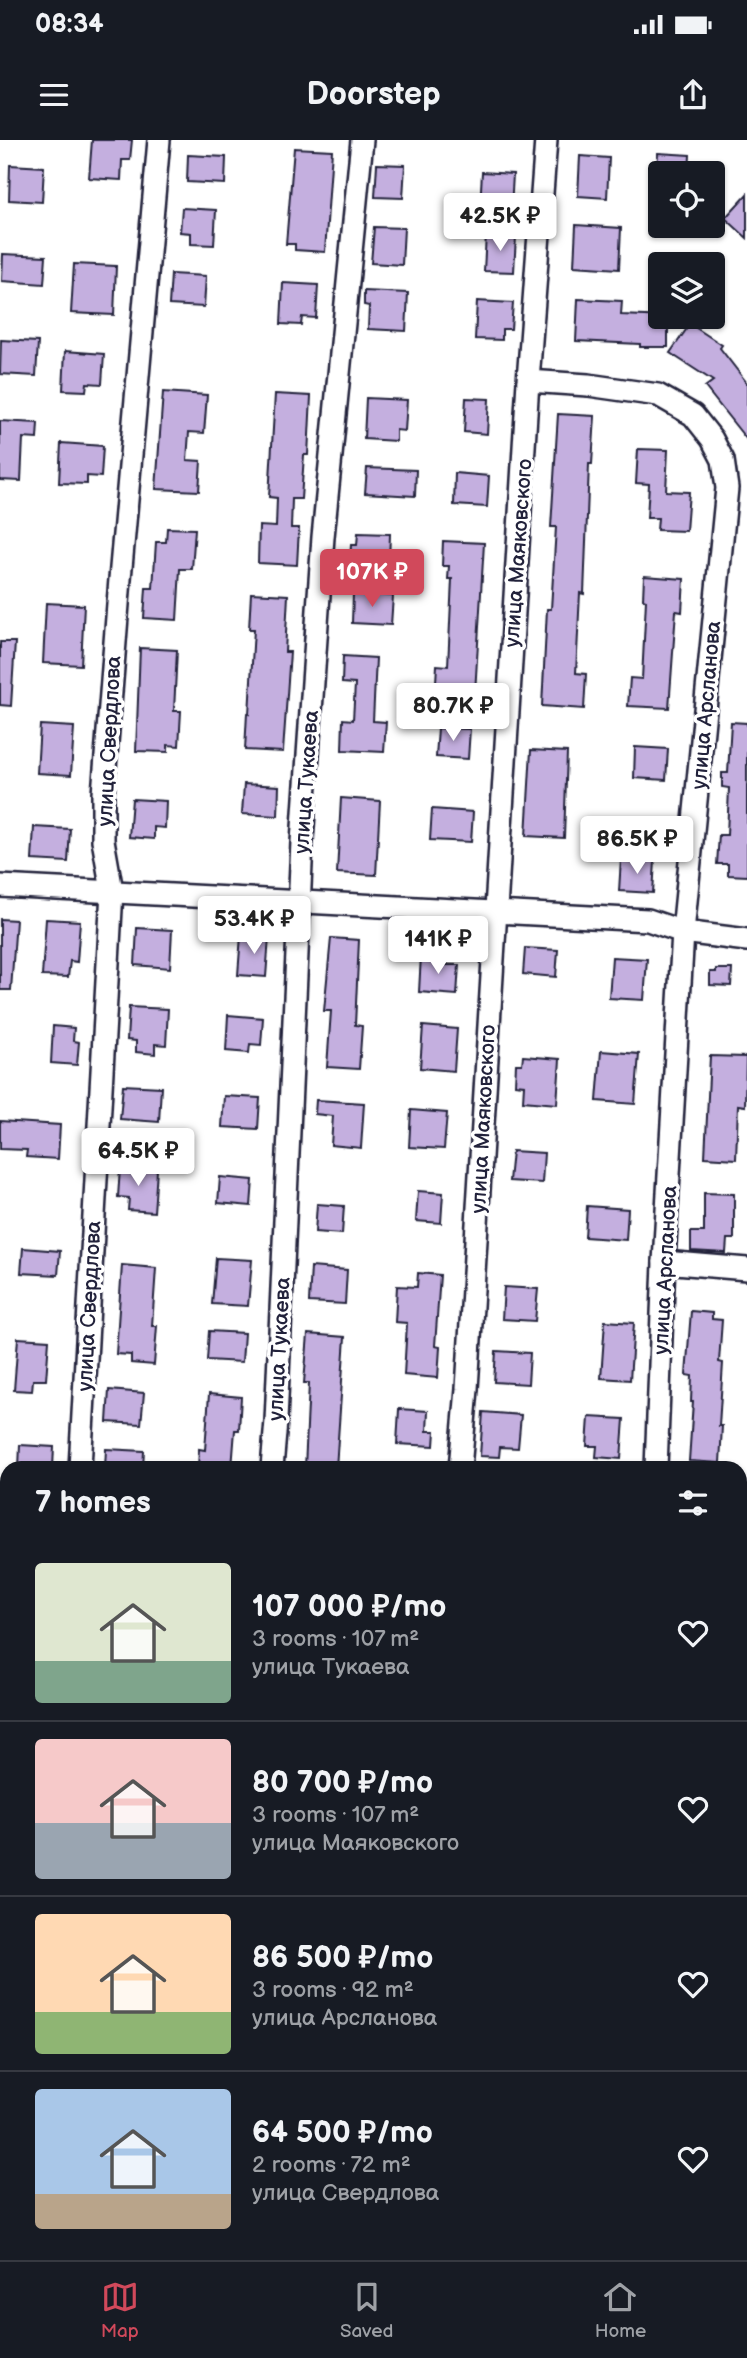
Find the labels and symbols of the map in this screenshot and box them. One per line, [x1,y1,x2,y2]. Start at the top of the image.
pin: 42.5K ₽ [435,194,565,253]
street label: улица Маяковского [499,458,538,648]
pin: 107K ₽ [315,550,429,609]
street label: улица Арсланова [687,619,726,790]
street label: улица Свердлова [93,654,126,827]
pin: 80.7K ₽ [388,684,518,743]
street label: улица Тукаева [289,709,324,855]
pin: 86.5K ₽ [572,816,702,876]
pin: 53.4K ₽ [189,896,319,956]
pin: 141K ₽ [381,916,495,976]
street label: улица Маяковского [466,1024,501,1214]
pin: 64.5K ₽ [73,1128,203,1188]
street label: улица Арсланова [649,1184,682,1355]
street label: улица Свердлова [73,1219,106,1392]
street label: улица Тукаева [263,1276,296,1422]

